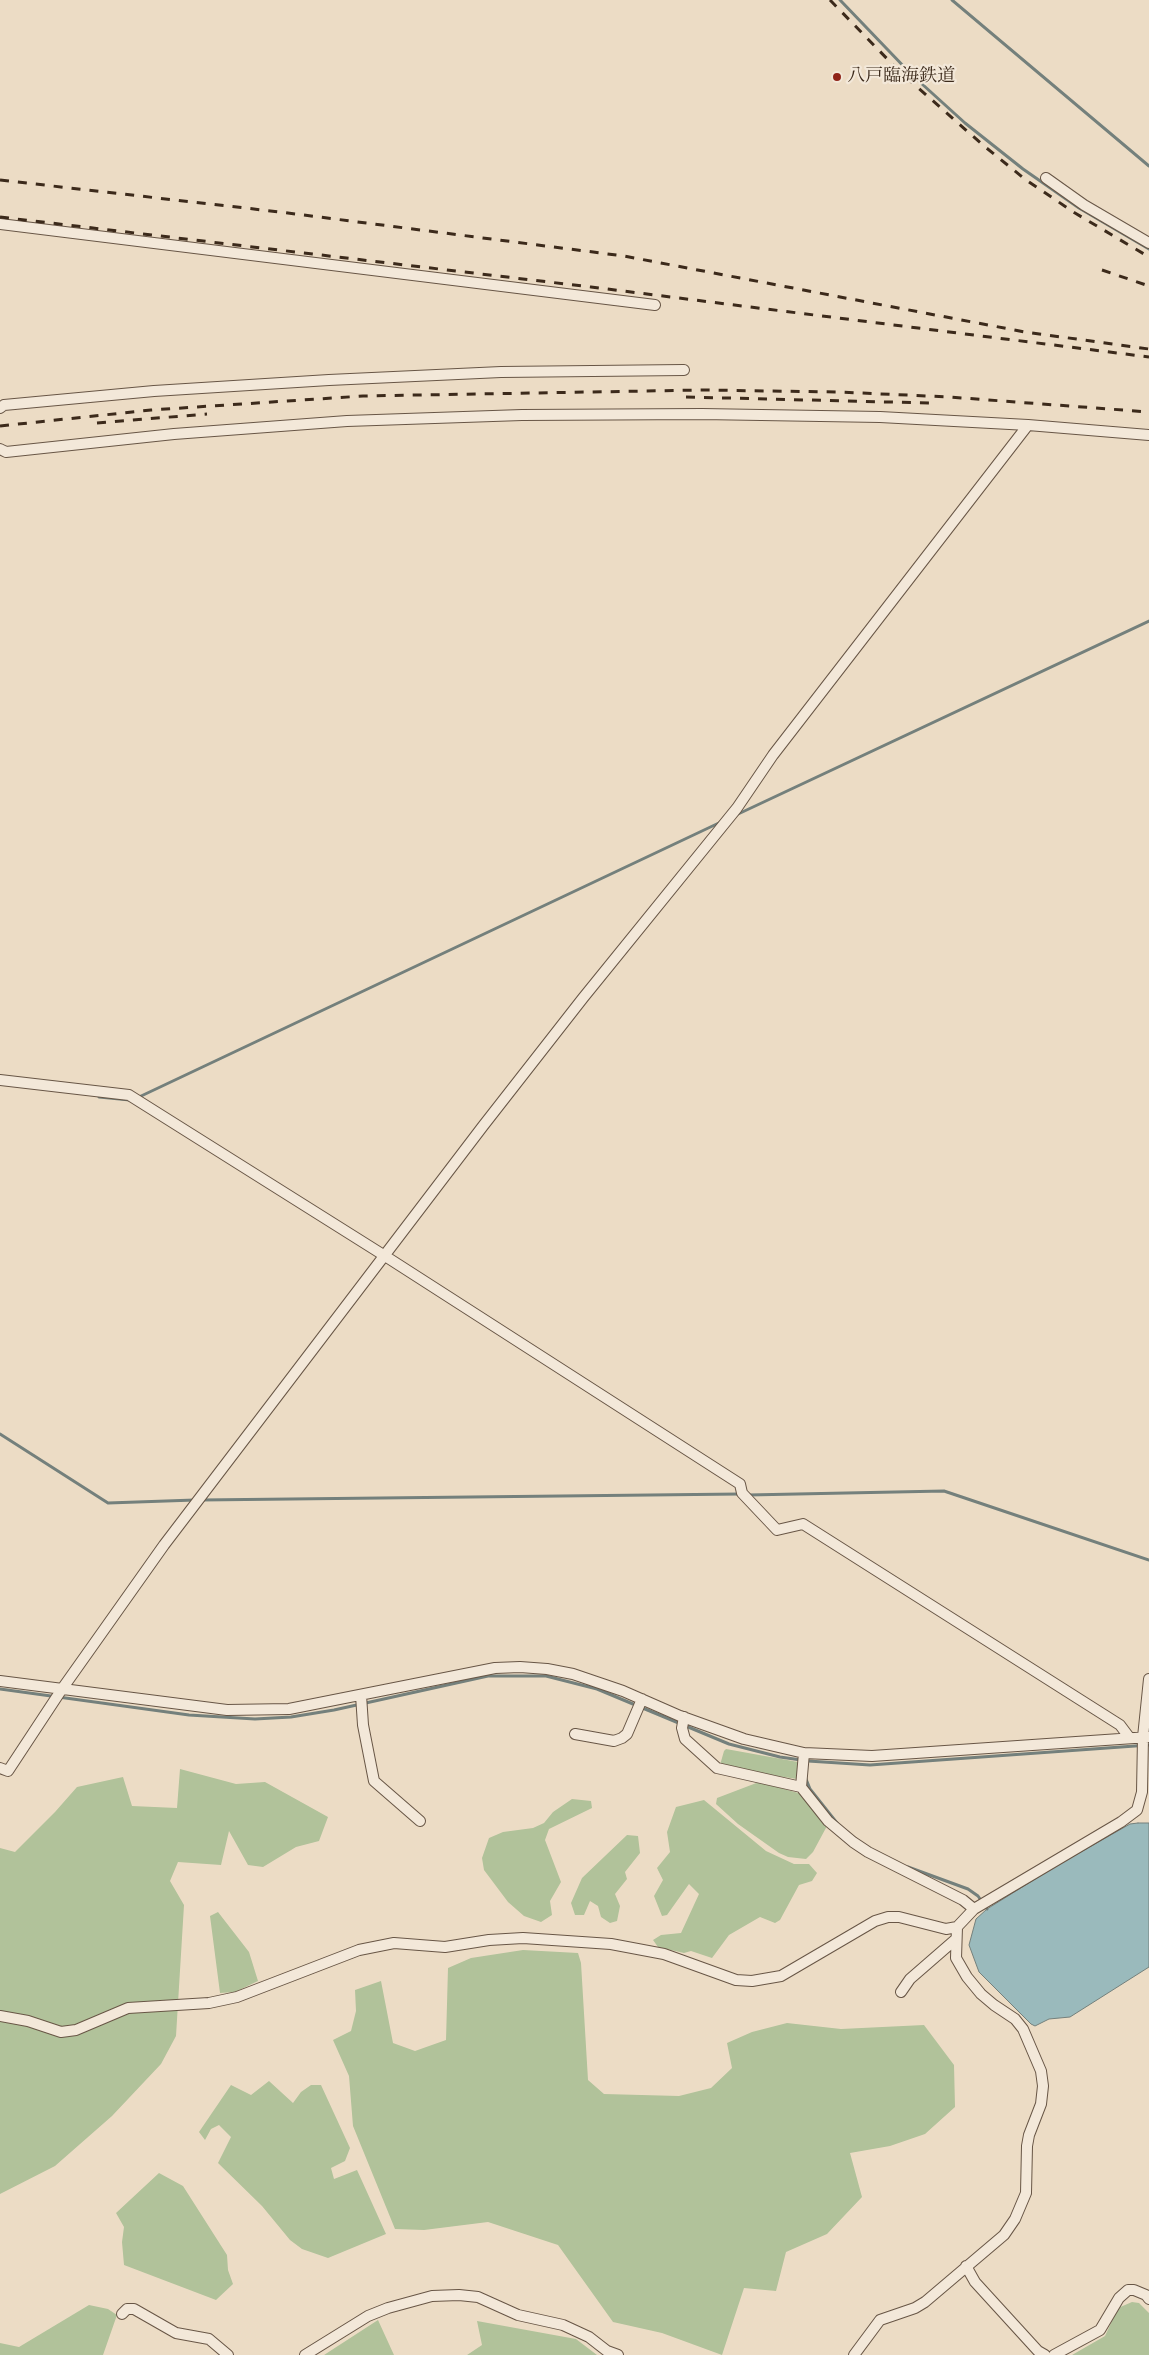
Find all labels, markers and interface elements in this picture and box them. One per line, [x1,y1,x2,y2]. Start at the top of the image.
place label: 八戸臨海鉄道 [847,66,955,88]
marker: 八戸臨海鉄道 [831,71,843,83]

